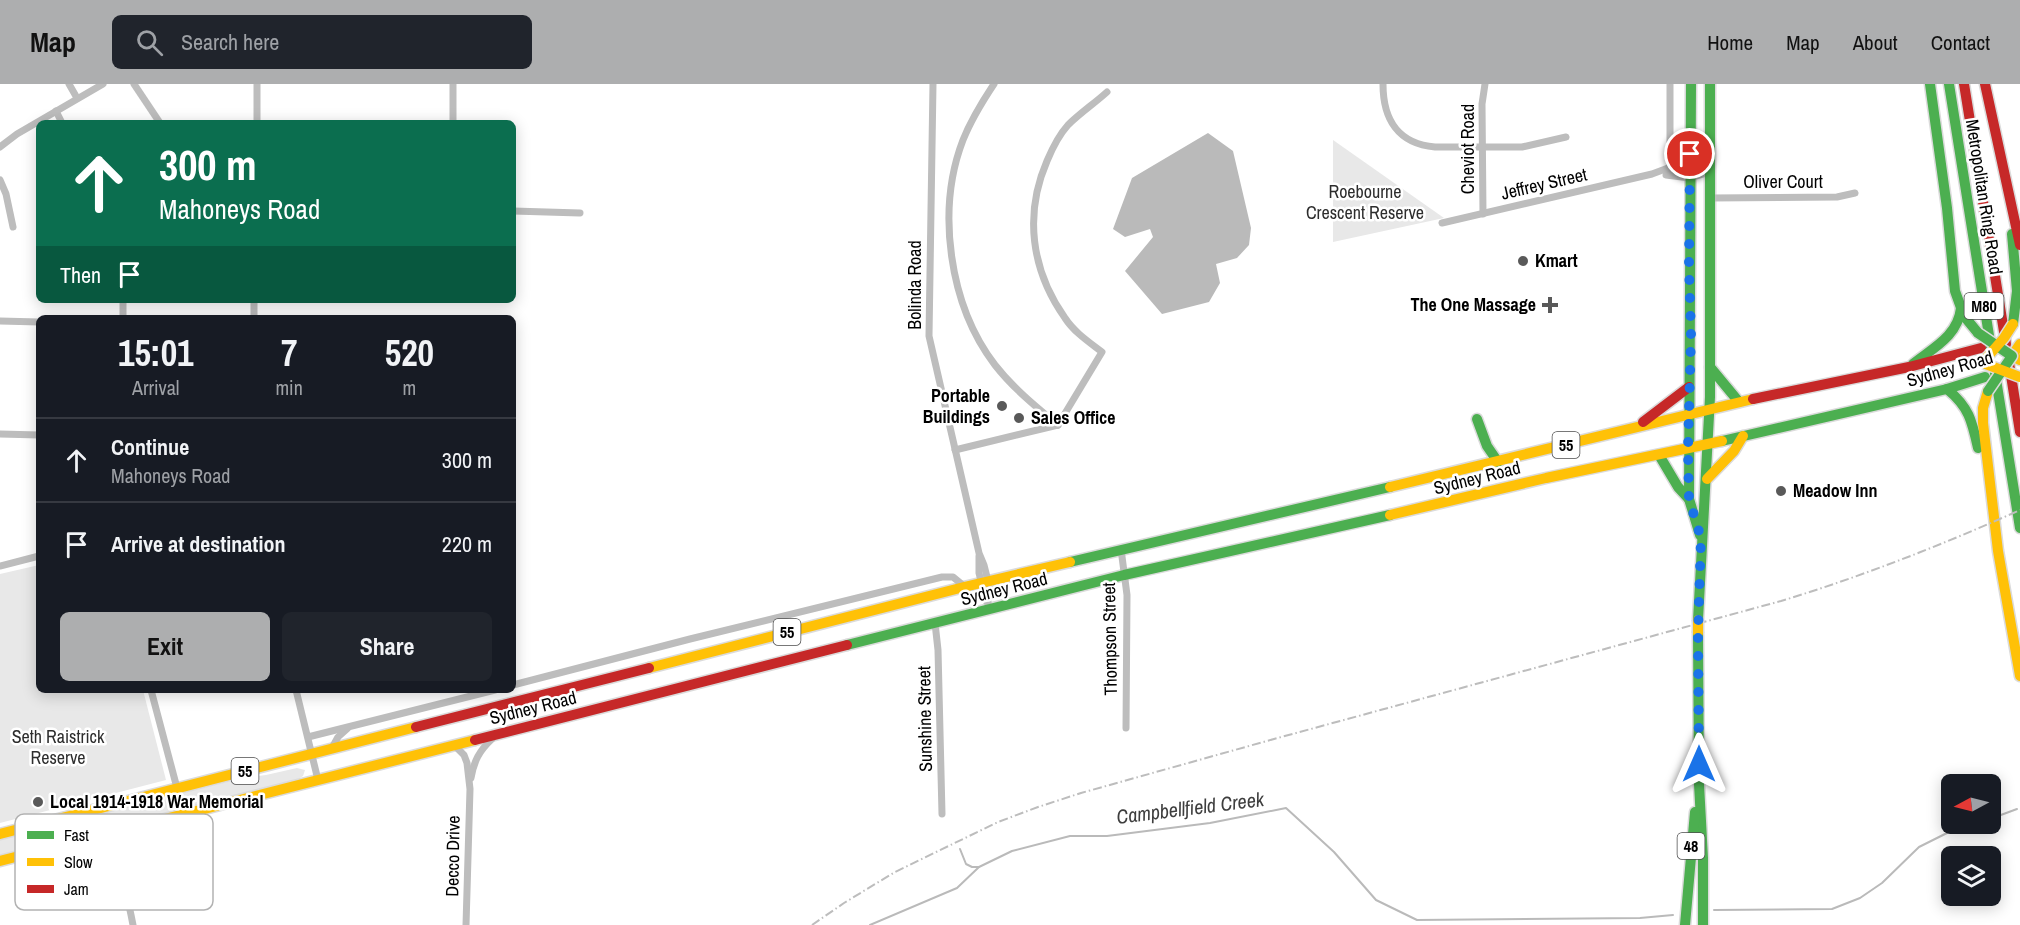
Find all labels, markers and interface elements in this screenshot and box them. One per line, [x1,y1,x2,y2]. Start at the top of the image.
search box [112,15,532,69]
text: Map [30,23,76,61]
icon: search [133,26,166,59]
text: Search here [181,27,279,57]
text: Home [1707,28,1753,57]
text: Map [1786,28,1820,57]
text: About [1853,28,1898,57]
text: Contact [1931,28,1990,57]
street label: Cheviot Road [1455,104,1480,194]
street label: Metropolitan Ring Road [1960,118,2009,276]
pin [1664,128,1715,179]
text: 300 m [159,137,257,193]
icon: arrive [1673,137,1706,170]
icon: ahead [60,144,138,222]
street label: Jeffrey Street [1498,161,1589,206]
street label: Oliver Court [1743,169,1823,194]
park label: Roebourne Crescent Reserve [1306,179,1424,225]
text: Mahoneys Road [159,191,320,227]
street label: Bolinda Road [902,240,927,330]
place label: Kmart [1535,248,1578,273]
marker: Kmart [1516,254,1530,268]
icon: arrive [113,258,146,291]
text: Then [60,260,101,290]
place label: The One Massage [1410,292,1536,317]
road number: M80 [1964,293,2004,319]
marker: The One Massage [1541,296,1559,314]
text: 15:01 [118,329,193,377]
text: 7 [281,329,297,377]
text: 520 [385,329,434,377]
street label: Sydney Road [1904,344,1996,393]
text: Arrival [132,374,179,401]
text: min [275,374,303,401]
text: m [403,374,416,401]
place label: Portable Buildings [923,383,990,429]
marker: Portable Buildings [995,399,1009,413]
place label: Sales Office [1031,405,1116,430]
marker: Sales Office [1012,411,1026,425]
text: Continue [111,432,189,462]
road number: 55 [1552,432,1580,458]
icon: ahead [60,444,93,477]
text: 300 m [442,445,492,475]
street label: Sydney Road [1431,455,1523,500]
text: Mahoneys Road [111,462,230,489]
place label: Meadow Inn [1793,478,1877,503]
marker: Meadow Inn [1774,484,1788,498]
icon: arrive [60,528,93,561]
text: Arrive at destination [111,529,285,559]
text: 220 m [442,529,492,559]
street label: Sydney Road [958,566,1050,611]
street label: Thompson Street [1096,582,1123,696]
button: Exit [60,612,270,681]
button: Share [282,612,492,681]
road number: 55 [774,619,800,645]
street label: Sunshine Street [911,666,938,772]
street label: Sydney Road [487,685,579,730]
park label: Seth Raistrick Reserve [12,724,105,770]
position arrow [1667,732,1731,796]
road number: 55 [232,758,258,784]
north arrow [1941,774,2001,834]
map controls [1941,774,2001,906]
water label: Campbellfield Creek [1115,785,1266,830]
place label: Local 1914-1918 War Memorial [50,789,264,814]
marker: Local 1914-1918 War Memorial [31,795,45,809]
legend [15,814,213,910]
street label: Decco Drive [439,815,466,897]
text: Fast [64,824,89,846]
road number: 48 [1678,833,1704,859]
button: layers [1941,846,2001,906]
text: Slow [64,851,93,873]
text: Jam [64,878,89,900]

